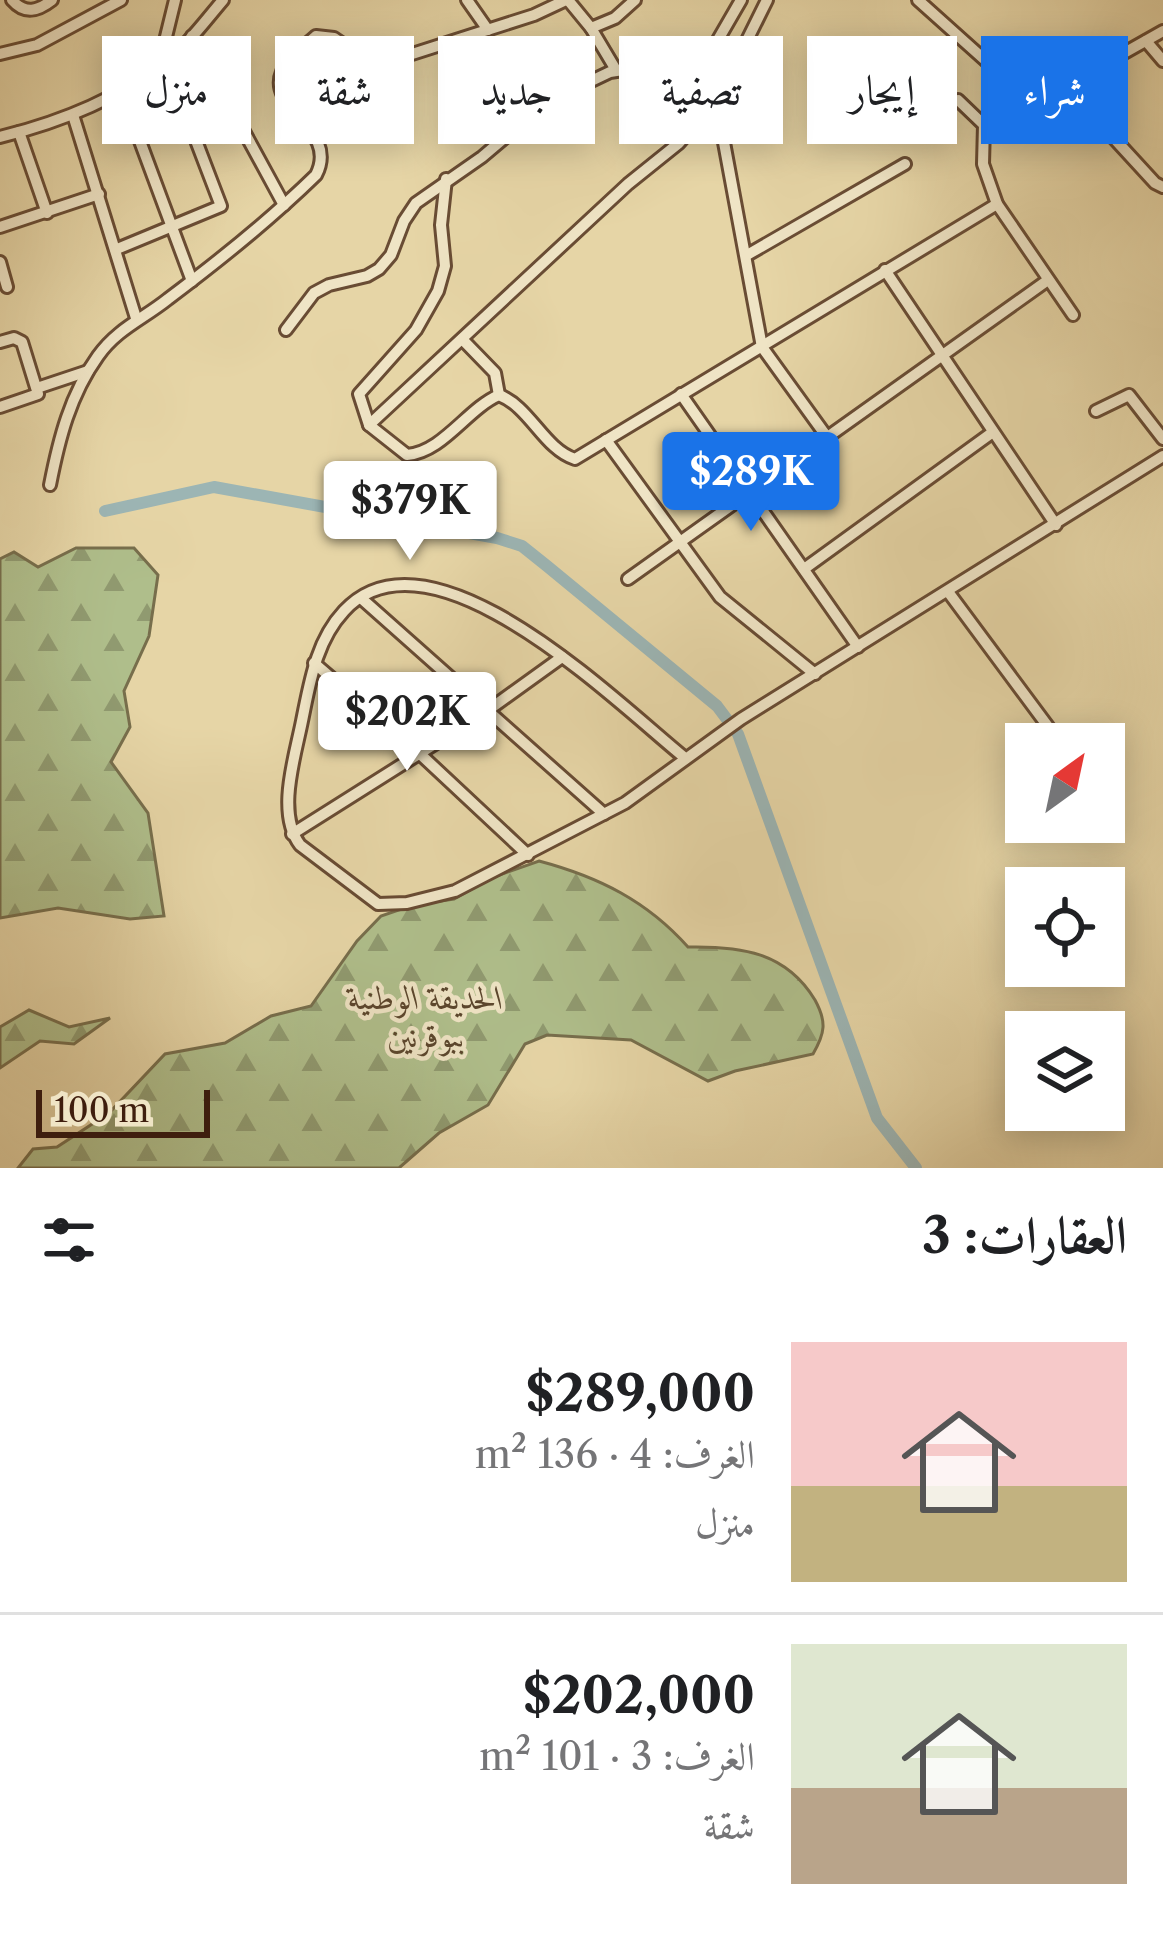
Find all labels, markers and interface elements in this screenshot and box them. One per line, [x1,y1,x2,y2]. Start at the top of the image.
chip: منزل [102,36,251,144]
chip: شقة [275,36,414,144]
chip: جديد [438,36,595,144]
chip: تصفية [619,36,783,144]
chip: إيجار [807,36,957,144]
chip: شراء [981,36,1128,144]
pin: $289K [667,432,835,534]
text: $289K [689,447,813,495]
pin: $379K [326,461,494,563]
text: $379K [351,476,469,524]
pin: $202K [323,672,491,774]
text: $202K [345,687,469,735]
north arrow [1005,723,1125,843]
map controls [1005,723,1125,1131]
button: locate [1005,867,1125,987]
park label: الحديقة الوطنية ببوقرنين [345,977,504,1057]
button: layers [1005,1011,1125,1131]
scale bar [36,1084,210,1137]
text: 100 m [54,1090,149,1131]
text: العقارات: 3 [922,1204,1127,1266]
icon: filters [36,1207,102,1273]
text: $289,000 [526,1362,755,1424]
icon: home [887,1390,1031,1534]
text: الغرف: 4 · 136 m² [475,1430,755,1478]
text: منزل [695,1499,755,1547]
text: $202,000 [523,1664,755,1726]
icon: home [887,1692,1031,1836]
text: الغرف: 3 · 101 m² [479,1732,755,1780]
text: شقة [703,1801,755,1849]

